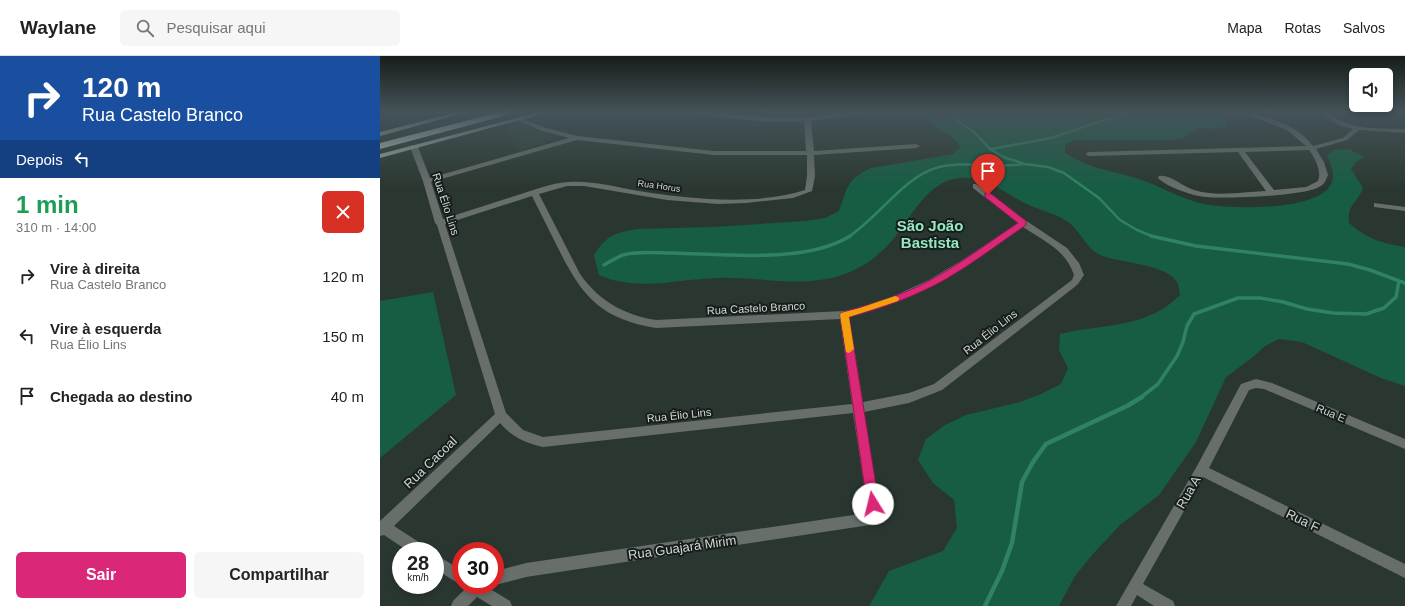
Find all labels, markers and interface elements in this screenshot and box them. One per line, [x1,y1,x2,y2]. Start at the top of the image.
search box [120,10,400,46]
text: Waylane [20,17,96,38]
icon: search [134,17,156,39]
text: Pesquisar aqui [166,19,266,36]
text: Mapa [1227,20,1262,36]
text: Rotas [1284,20,1321,36]
text: Salvos [1343,20,1385,36]
map controls [1349,68,1393,112]
button: sound [1349,68,1393,112]
icon: right [16,72,68,124]
text: 120 m [82,72,161,103]
text: Rua Castelo Branco [82,105,243,125]
icon: left [71,148,93,170]
text: Depois [16,151,63,168]
pin [971,154,1005,195]
icon: arrive [977,160,999,182]
street label: Rua Élio Lins [430,171,462,237]
street label: Rua Horus [637,178,681,194]
text: 1 min [16,191,79,218]
button: close [322,191,364,233]
district label: São João Bastista [897,217,963,251]
text: 310 m · 14:00 [16,220,96,235]
text: Vire à direita [50,260,140,277]
icon: right [16,265,38,287]
text: 120 m [322,268,364,285]
text: Rua Castelo Branco [50,277,166,292]
street label: Rua Castelo Branco [707,299,805,317]
street label: Rua Élio Lins [961,307,1020,357]
text: Vire à esquerda [50,320,161,337]
icon: left [16,325,38,347]
text: 150 m [322,328,364,345]
text: Rua Élio Lins [50,337,127,352]
icon: arrive [16,385,38,407]
text: Chegada ao destino [50,388,193,405]
text: 40 m [331,388,364,405]
street label: Rua E [1315,402,1347,424]
street label: Rua Élio Lins [646,406,712,424]
street label: Rua Cacoal [401,433,460,491]
street label: Rua A [1173,473,1204,511]
position arrow [852,483,894,525]
street label: Rua F [1284,506,1322,535]
street label: Rua Guajará Mirim [627,532,737,563]
speed limit sign: 30 [452,542,504,594]
button: Sair [16,552,186,598]
button: Compartilhar [194,552,364,598]
text: 28 [407,552,429,574]
text: km/h [407,572,429,583]

